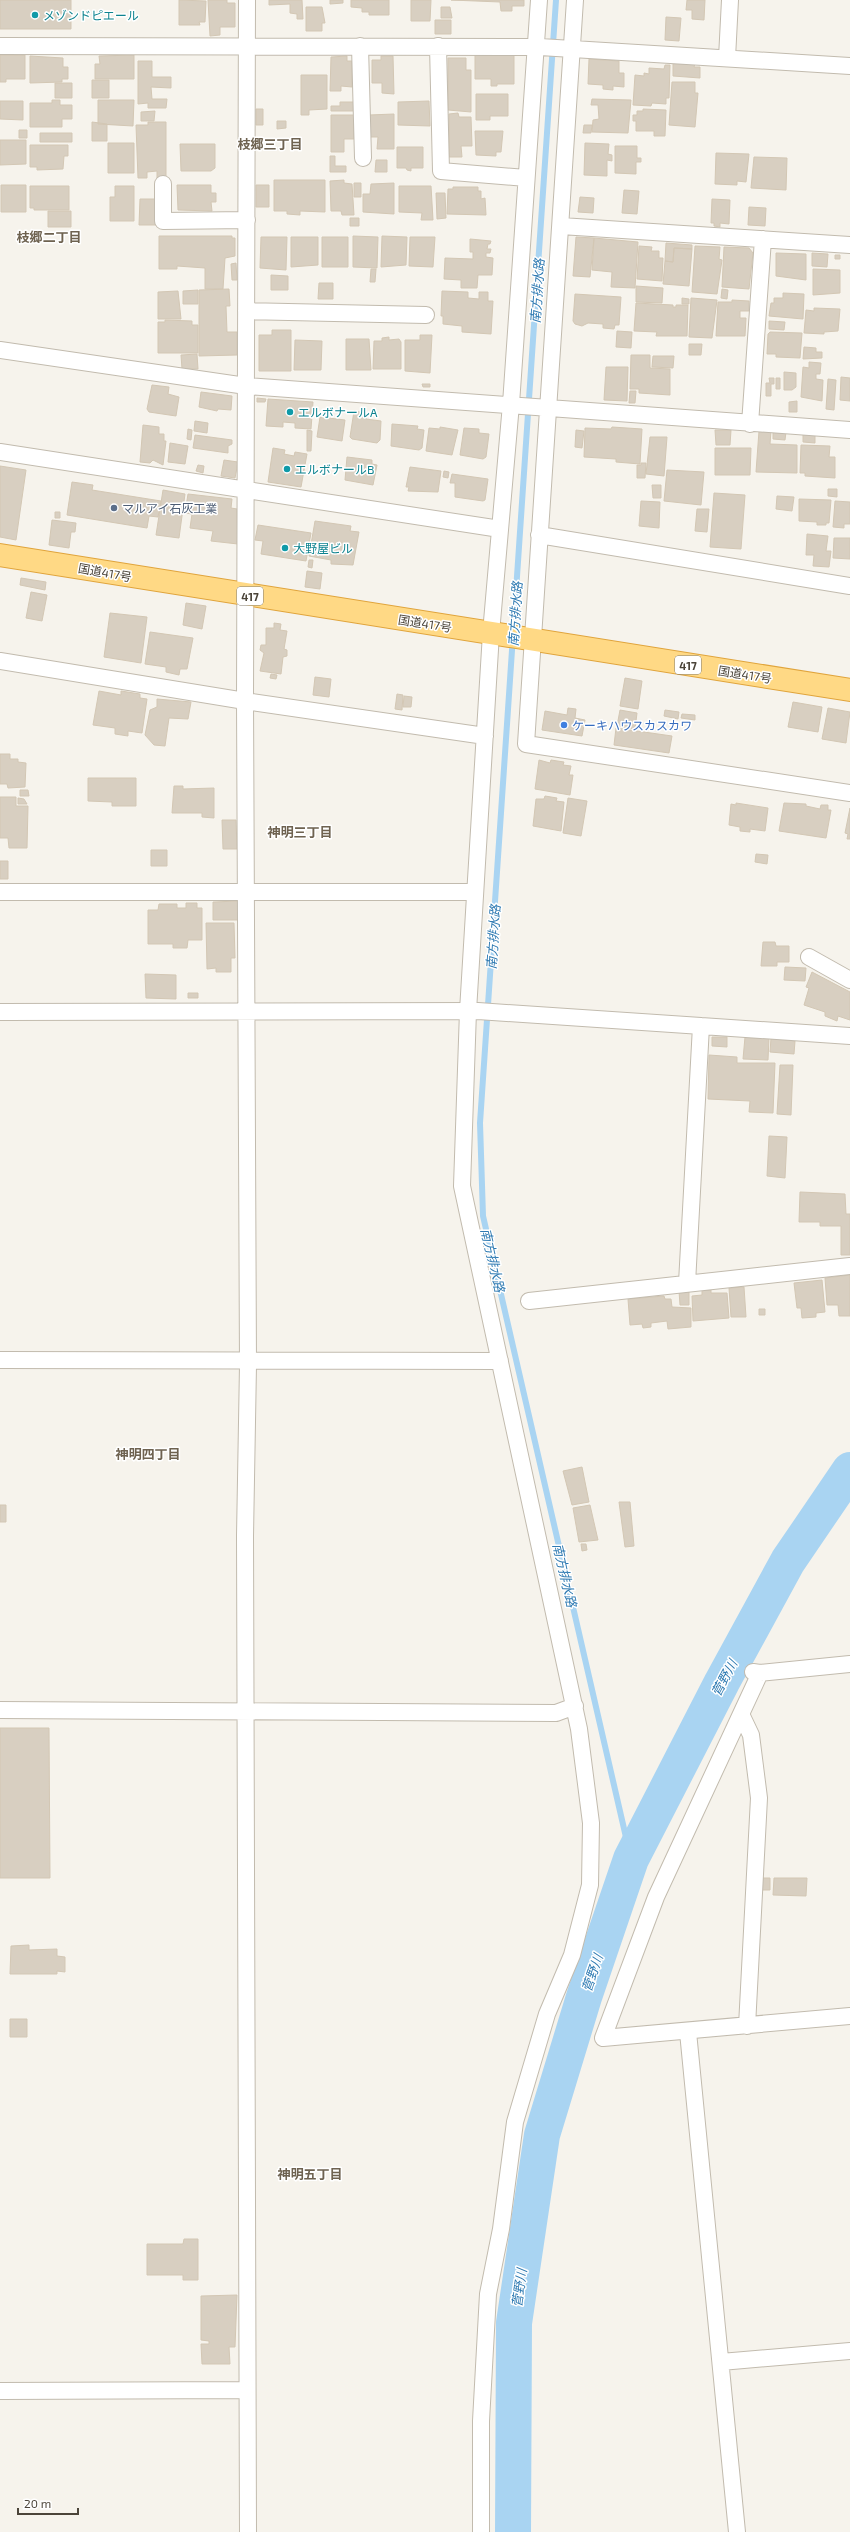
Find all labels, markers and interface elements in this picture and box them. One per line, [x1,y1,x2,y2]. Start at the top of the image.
place label: メゾンドピエール [43,8,139,22]
marker: メゾンドピエール [30,10,40,20]
district label: 枝郷三丁目 [237,136,303,152]
district label: 枝郷二丁目 [16,229,82,245]
water label: 南方排水路 [527,257,547,324]
place label: エルボナールA [298,405,378,419]
marker: エルボナールA [285,407,295,417]
place label: エルボナールB [295,462,374,476]
marker: エルボナールB [282,464,292,474]
place label: マルアイ石灰工業 [122,501,217,515]
marker: マルアイ石灰工業 [109,503,119,513]
place label: 大野屋ビル [293,541,353,555]
marker: 大野屋ビル [280,543,290,553]
street label: 国道417号 [77,560,133,584]
water label: 南方排水路 [505,580,525,647]
road number: 417 [237,587,263,605]
street label: 国道417号 [397,612,453,634]
road number: 417 [675,656,701,674]
street label: 国道417号 [717,663,773,685]
place label: ケーキハウスカスカワ [572,718,692,732]
marker: ケーキハウスカスカワ [559,720,569,730]
district label: 神明三丁目 [267,824,333,840]
water label: 南方排水路 [483,903,503,970]
water label: 南方排水路 [478,1227,508,1294]
district label: 神明四丁目 [115,1446,181,1462]
water label: 南方排水路 [550,1542,580,1609]
water label: 菅野川 [708,1655,741,1699]
water label: 菅野川 [578,1950,607,1994]
district label: 神明五丁目 [277,2166,343,2182]
water label: 菅野川 [508,2266,530,2308]
scale bar [18,2490,78,2516]
text: 20 m [24,2496,51,2510]

